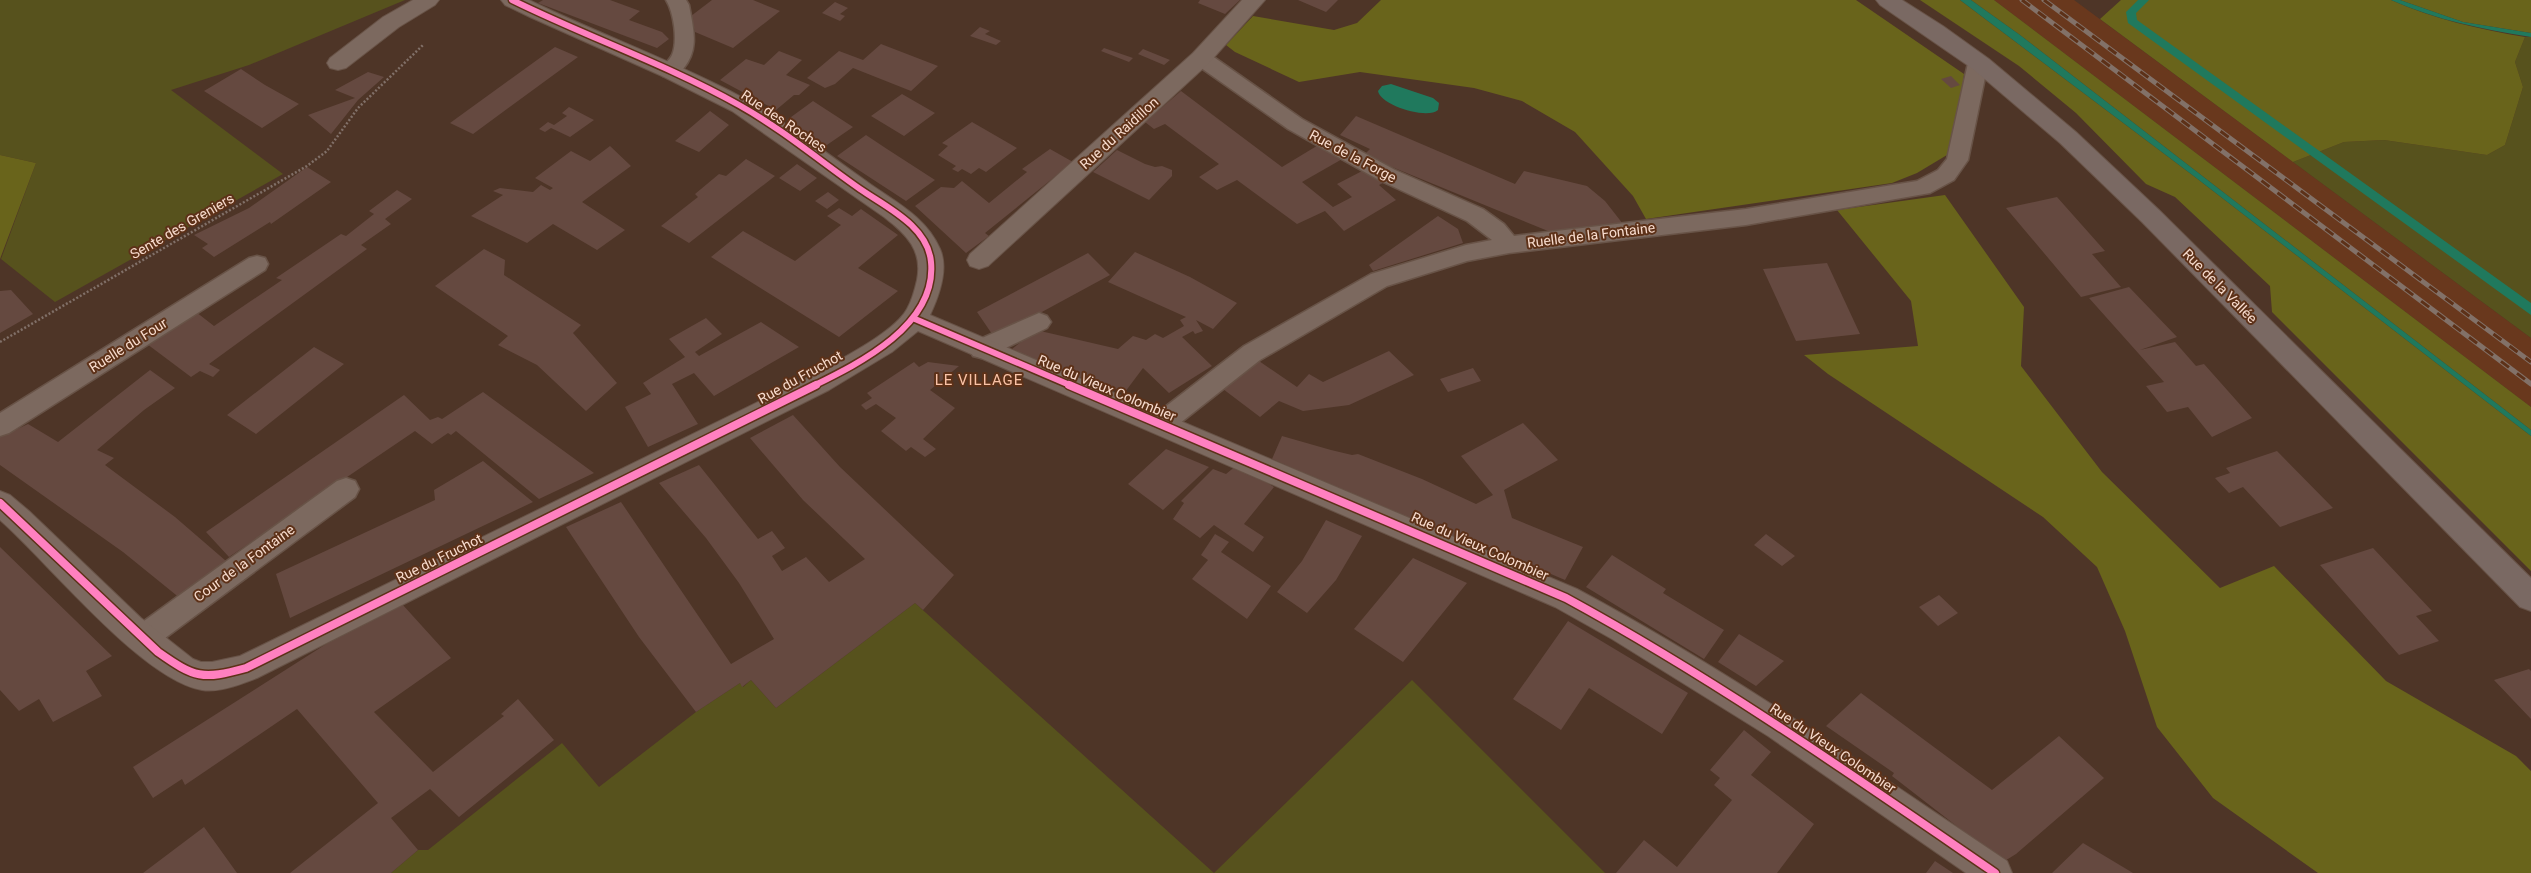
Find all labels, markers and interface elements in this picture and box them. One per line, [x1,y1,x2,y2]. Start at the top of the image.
street label: Rue des Roches [738,87,830,155]
street label: Rue du Raidillon [1077,94,1161,172]
street label: Rue de la Forge [1307,126,1399,186]
street label: Sente des Greniers [127,190,237,262]
street label: Ruelle de la Fontaine [1526,219,1656,251]
street label: Rue de la Vallée [2180,246,2260,326]
street label: Ruelle du Four [86,315,170,375]
street label: Rue du Fruchot [755,347,845,407]
street label: Rue du Vieux Colombier [1036,352,1179,424]
district label: LE VILLAGE [935,371,1023,389]
street label: Rue du Vieux Colombier [1409,509,1551,584]
street label: Cour de la Fontaine [191,521,297,605]
street label: Rue du Fruchot [393,530,485,586]
street label: Rue du Vieux Colombier [1767,700,1899,796]

